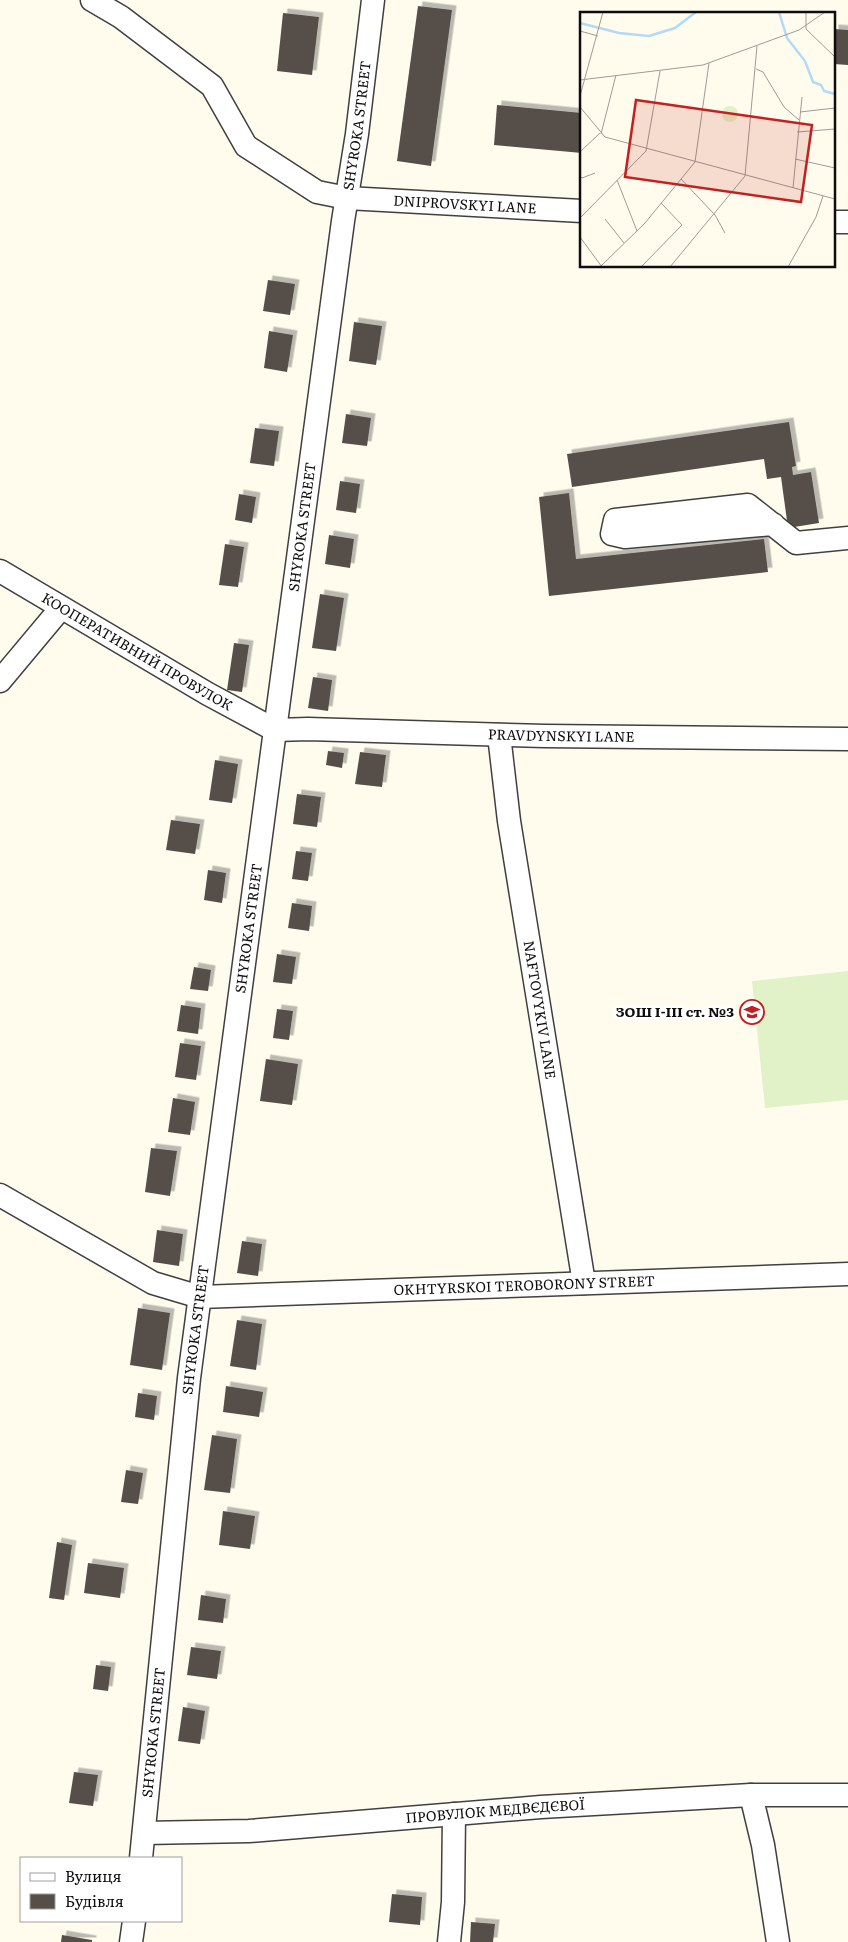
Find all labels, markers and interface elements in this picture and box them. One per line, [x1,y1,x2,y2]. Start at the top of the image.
inset map [580,12,836,268]
street label: SHYROKA STREET [337,60,375,192]
street label: DNIPROVSKYI LANE [393,190,537,217]
street label: SHYROKA STREET [283,461,320,593]
street label: КООПЕРАТИВНИЙ ПРОВУЛОК [38,587,237,715]
street label: PRAVDYNSKYI LANE [488,723,635,746]
street label: SHYROKA STREET [229,862,266,994]
street label: NAFTOVYKIV LANE [520,939,562,1081]
school or university icon: ЗОШ І-ІІІ ст. №3 [739,999,765,1025]
place label: ЗОШ І-ІІІ ст. №3 [616,1001,734,1021]
street label: SHYROKA STREET [176,1264,213,1395]
street label: OKHTYRSKOI TEROBORONY STREET [393,1270,655,1299]
street label: SHYROKA STREET [136,1667,169,1798]
street label: ПРОВУЛОК МЕДВЄДЄВОЇ [405,1793,586,1827]
legend [20,1857,182,1922]
text: Вулиця [65,1864,122,1887]
text: Будівля [65,1889,124,1912]

